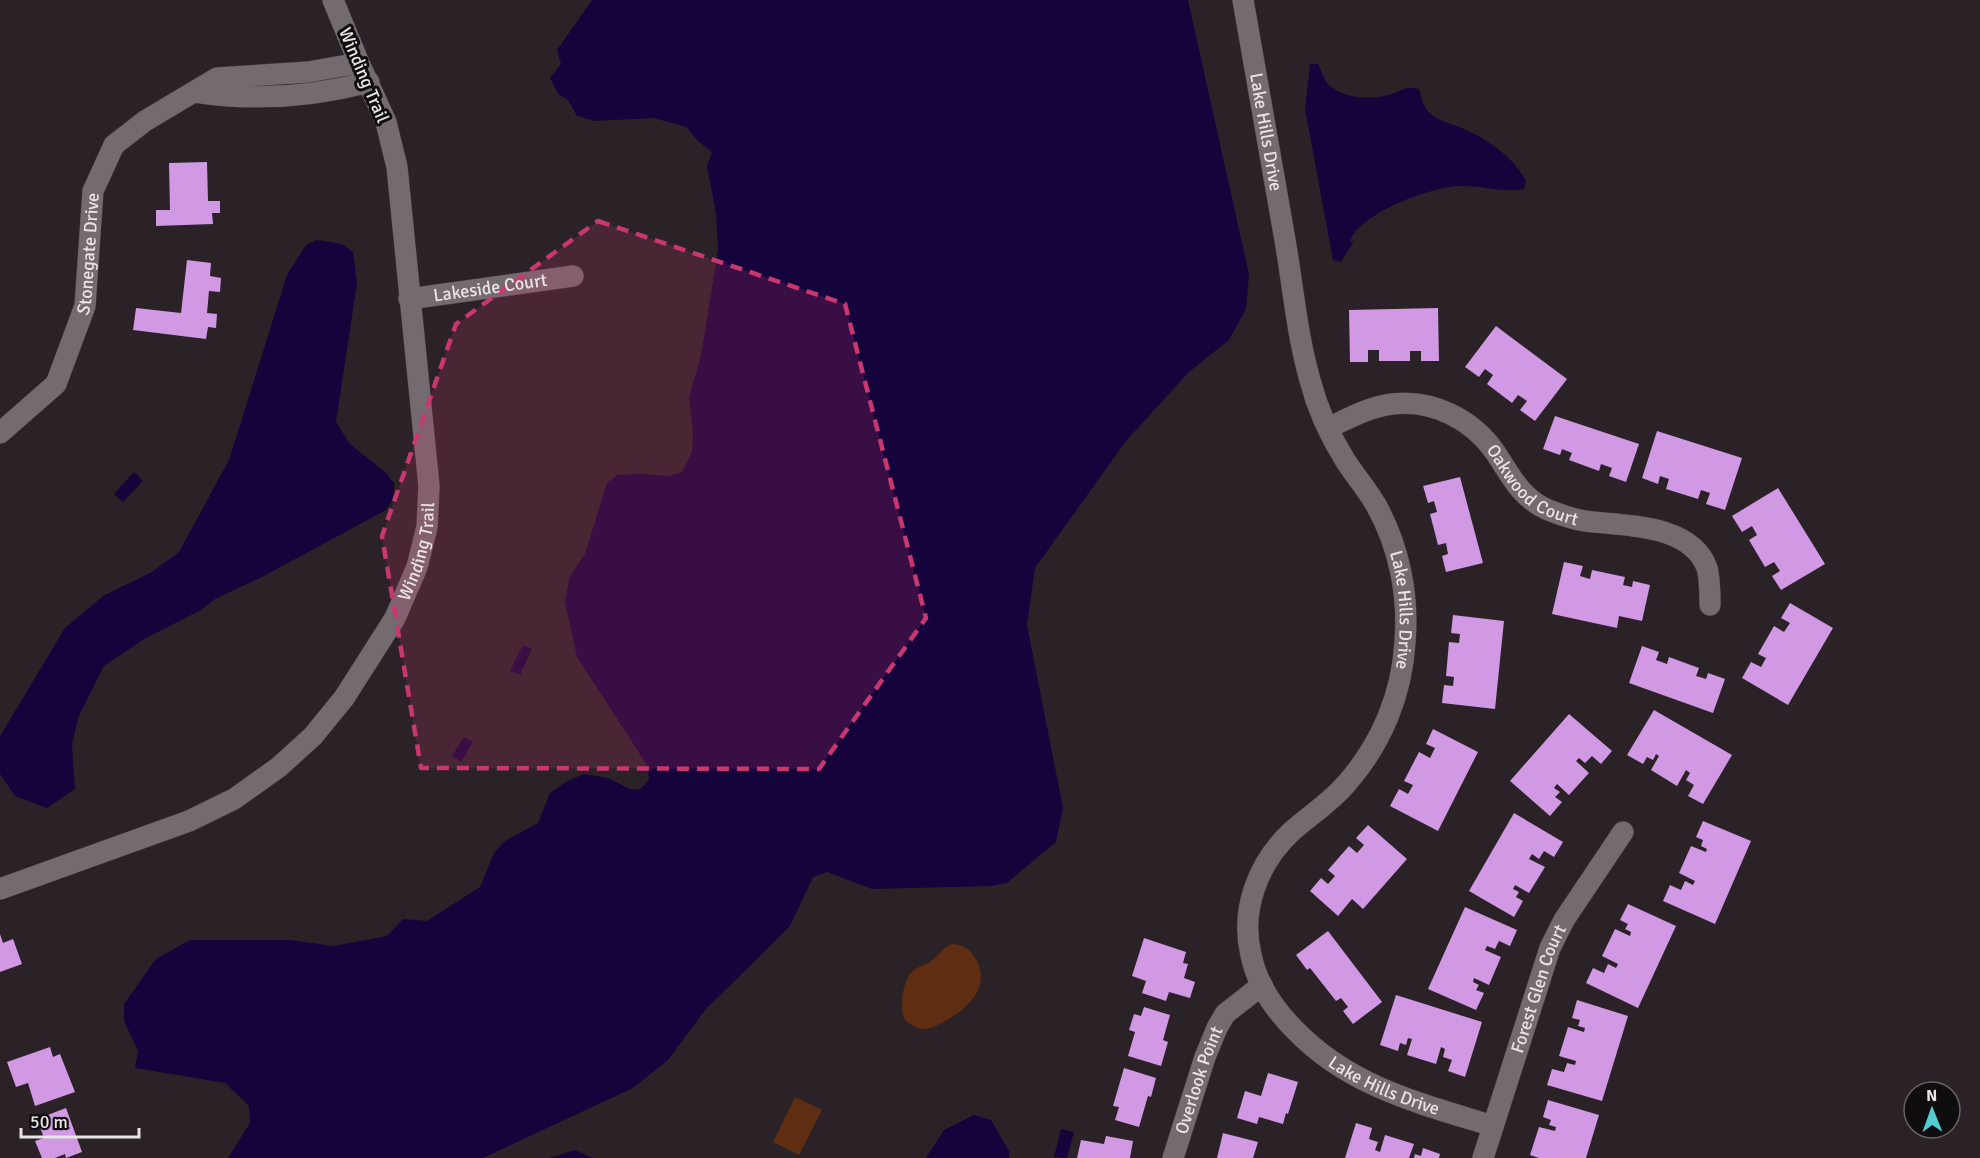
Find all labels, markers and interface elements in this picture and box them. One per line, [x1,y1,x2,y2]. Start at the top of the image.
street label: Winding Trail [334,24,394,126]
street label: Lake Hills Drive [1245,71,1287,193]
street label: Stonegate Drive [72,192,104,318]
street label: Lakeside Court [432,269,549,306]
street label: Oakwood Court [1482,440,1580,530]
street label: Winding Trail [393,502,439,604]
street label: Lake Hills Drive [1385,548,1417,671]
street label: Forest Glen Court [1506,921,1571,1056]
street label: Overlook Point [1170,1023,1228,1137]
street label: Lake Hills Drive [1324,1051,1442,1120]
north arrow [1902,1080,1962,1140]
text: N [1926,1086,1937,1106]
scale bar [21,1101,140,1139]
text: 50 m [30,1111,68,1133]

